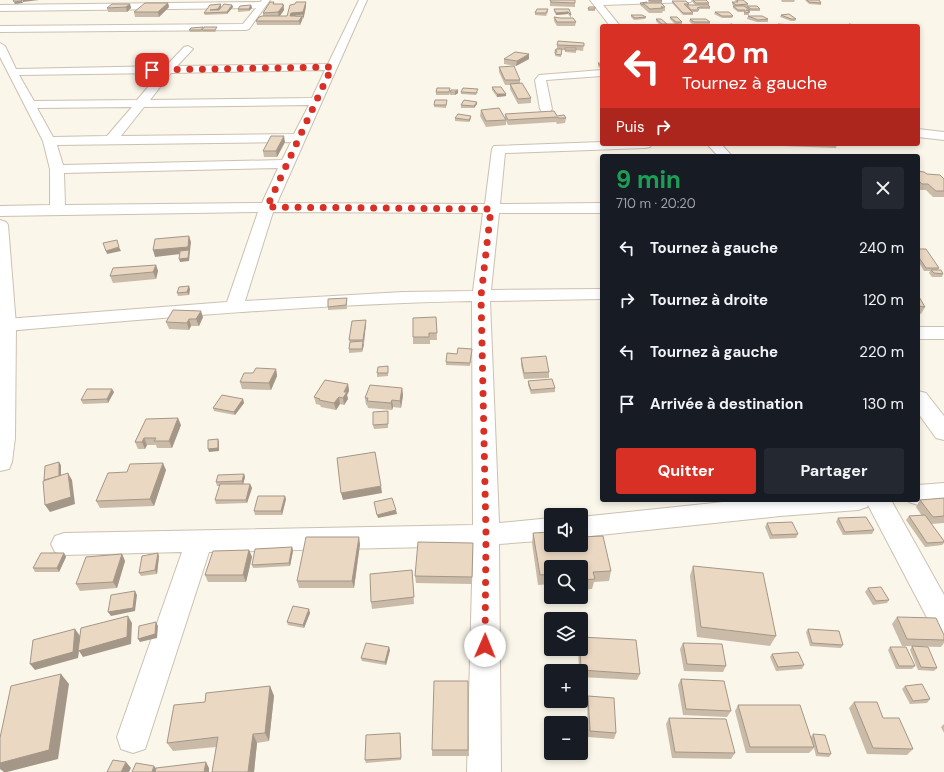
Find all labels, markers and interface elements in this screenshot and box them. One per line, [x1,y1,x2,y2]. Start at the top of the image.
text: 240 m [682,35,769,72]
icon: left [616,40,668,92]
pin [135,53,169,87]
icon: arrive [141,59,163,81]
text: Tournez à gauche [682,71,827,95]
icon: right [652,116,674,138]
text: Puis [616,117,644,137]
text: 9 min [616,164,681,195]
button: close [862,167,904,209]
text: 710 m · 20:20 [616,195,696,212]
icon: left [616,237,638,259]
text: Tournez à gauche [650,238,778,258]
text: 240 m [859,238,904,258]
icon: right [616,289,638,311]
text: Tournez à droite [650,290,768,310]
text: 120 m [863,290,904,310]
icon: left [616,341,638,363]
text: Tournez à gauche [650,342,778,362]
text: 220 m [859,342,904,362]
icon: arrive [616,393,638,415]
text: Arrivée à destination [650,394,803,414]
text: 130 m [863,394,904,414]
button: Quitter [616,448,756,494]
button: Partager [764,448,904,494]
map controls [544,508,588,760]
button: sound [544,508,588,552]
button: search [544,560,588,604]
button: layers [544,612,588,656]
position arrow [464,625,506,667]
button: + [544,664,588,708]
button: − [544,716,588,760]

